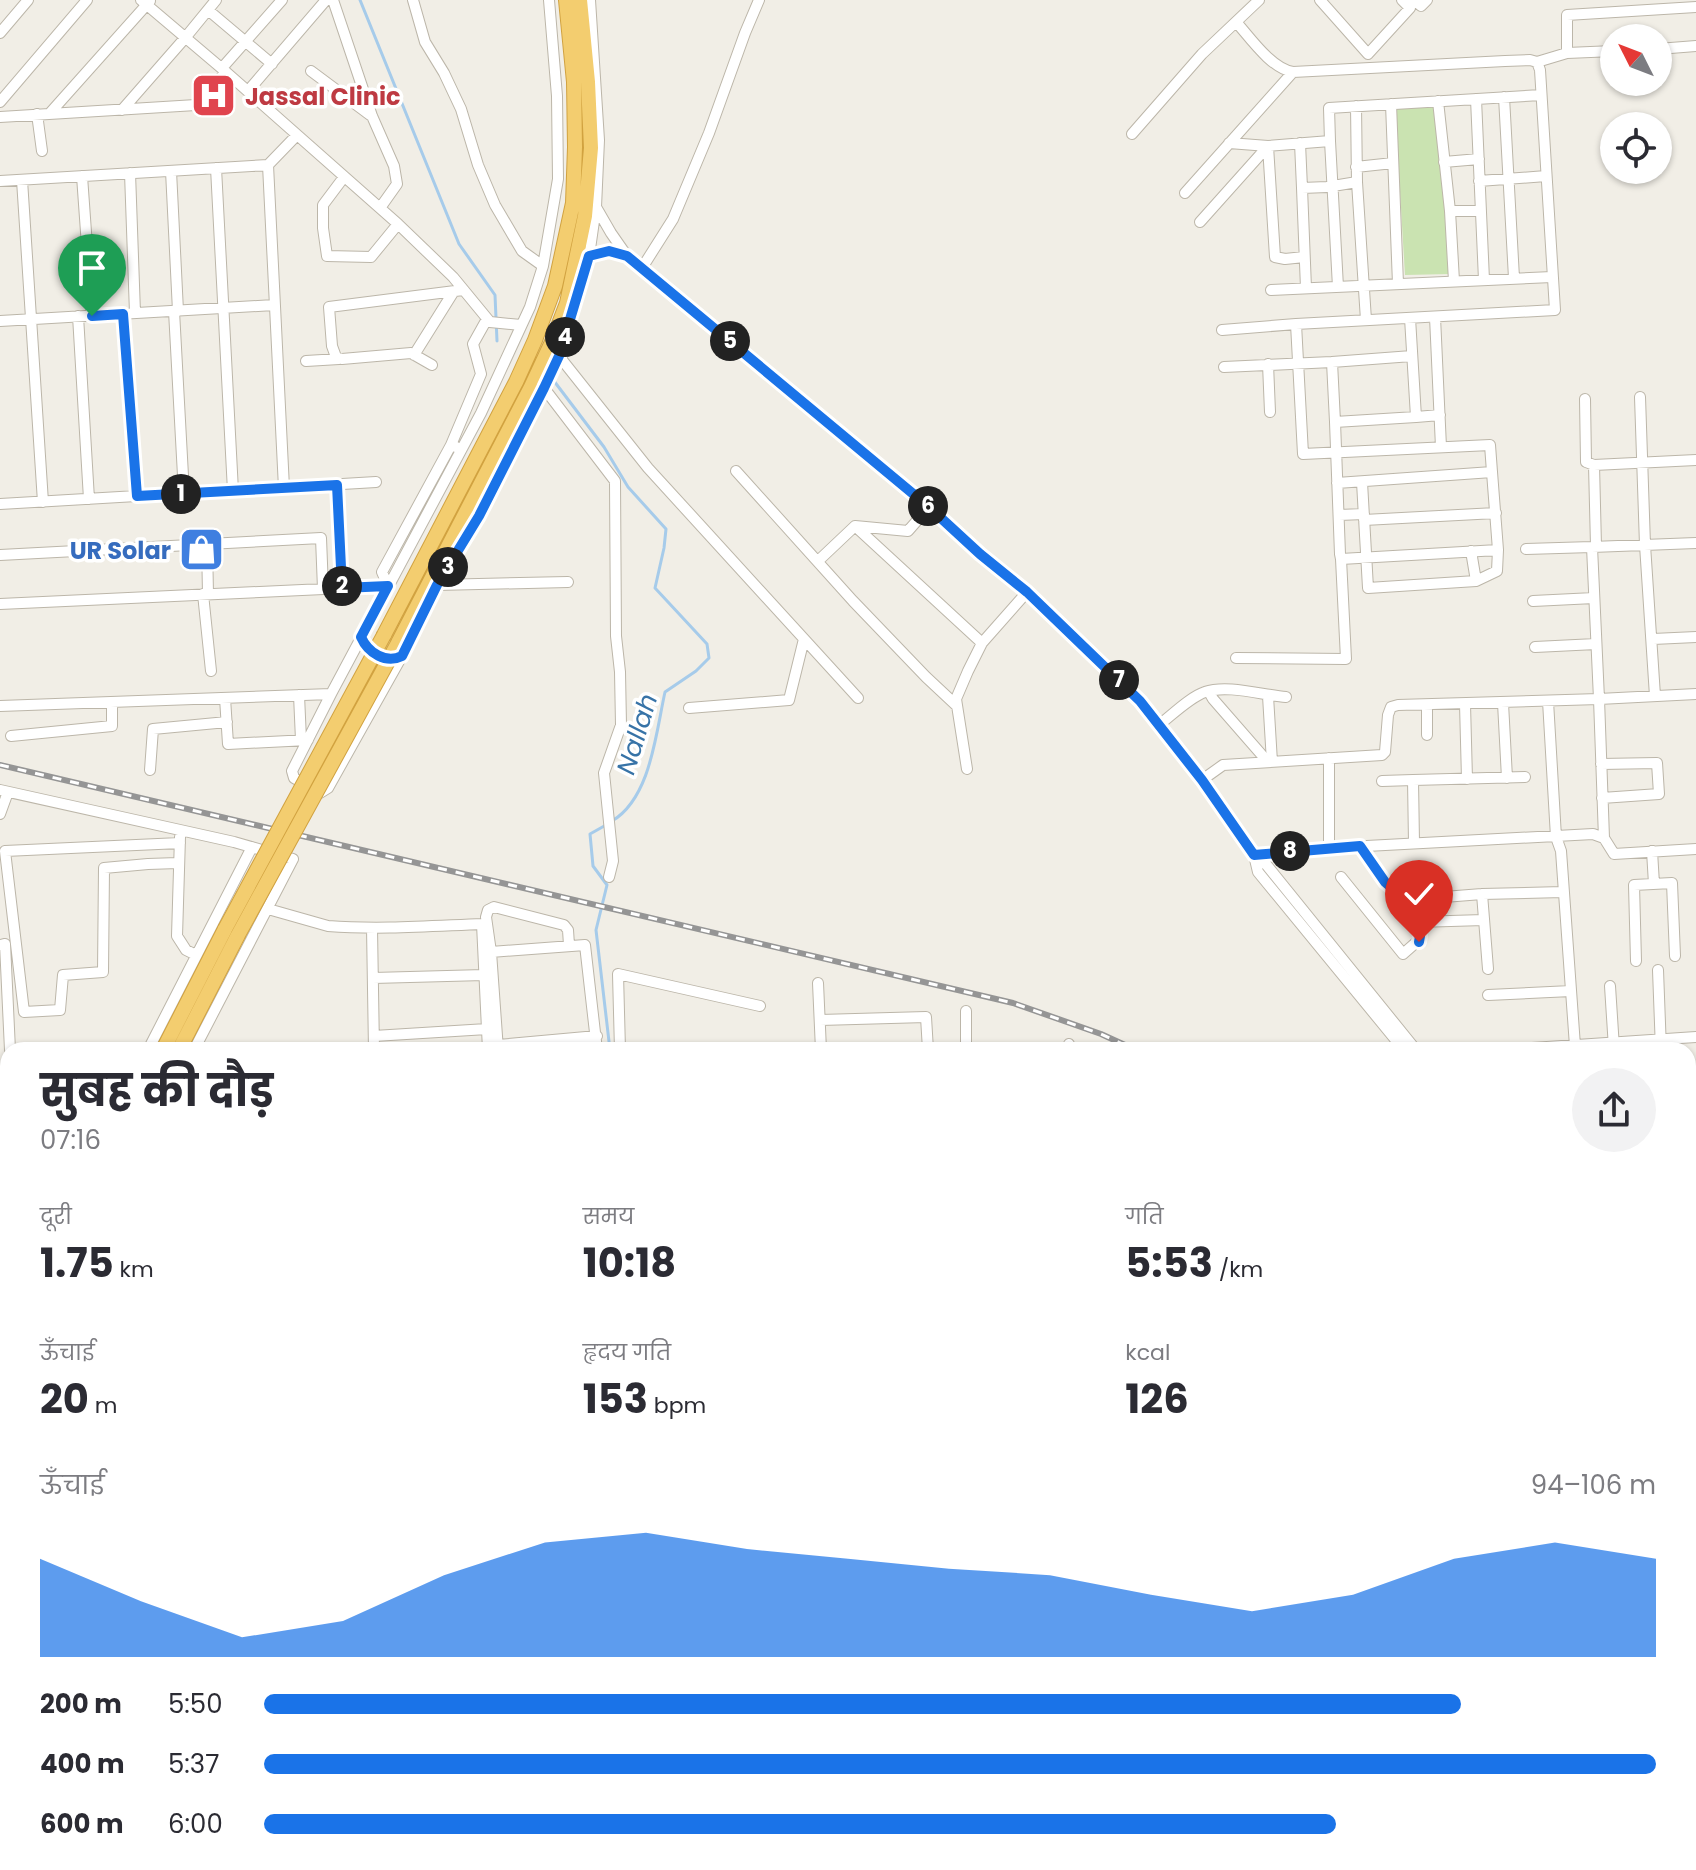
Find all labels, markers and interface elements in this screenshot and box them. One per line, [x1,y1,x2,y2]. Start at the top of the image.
north arrow [1600,24,1672,96]
map controls [1600,24,1672,184]
hospital icon: Jassal Clinic [190,72,238,120]
place label: Jassal Clinic [245,80,401,113]
button: locate [1600,112,1672,184]
pin [58,234,126,316]
icon: arrive [70,246,114,290]
pin: 4 [545,317,585,357]
text: 4 [558,321,572,352]
pin: 5 [710,321,750,361]
text: 5 [723,325,737,356]
pin: 1 [161,474,201,514]
text: 1 [177,478,185,509]
pin: 6 [908,486,948,526]
text: 6 [921,490,935,521]
shop icon: UR Solar [178,526,226,574]
place label: UR Solar [70,534,171,567]
pin: 3 [428,547,468,587]
text: 3 [441,551,455,582]
pin: 2 [322,566,362,606]
text: 2 [336,570,348,601]
pin: 7 [1099,660,1139,700]
text: 7 [1113,664,1125,695]
water label: Nallah [608,689,666,779]
pin: 8 [1270,831,1310,871]
text: 8 [1283,835,1297,866]
pin [1385,860,1453,942]
icon: check [1397,872,1441,916]
text: सुबह की दौड़ [40,1060,273,1121]
button: share [1572,1068,1656,1152]
text: 07:16 [40,1122,101,1158]
text: दूरी [40,1201,72,1232]
text: समय [583,1201,634,1232]
text: गति [1125,1201,1163,1232]
text: 1.75 [40,1235,114,1291]
text: 10:18 [583,1235,676,1291]
text: 5:53 [1125,1235,1213,1291]
text: km [114,1254,154,1285]
text: /km [1213,1254,1263,1285]
text: ऊँचाई [40,1337,94,1368]
text: हृदय गति [583,1337,671,1368]
text: kcal [1125,1337,1170,1368]
text: 20 [40,1371,89,1427]
text: 153 [583,1371,648,1427]
text: 126 [1125,1371,1189,1427]
text: m [89,1390,117,1421]
text: bpm [648,1390,706,1421]
text: ऊँचाई [40,1467,104,1503]
text: 94–106 m [1531,1467,1656,1503]
text: 200 m [40,1686,122,1722]
text: 5:50 [168,1686,223,1722]
text: 400 m [40,1746,125,1782]
text: 5:37 [168,1746,219,1782]
text: 600 m [40,1806,124,1842]
text: 6:00 [168,1806,223,1842]

